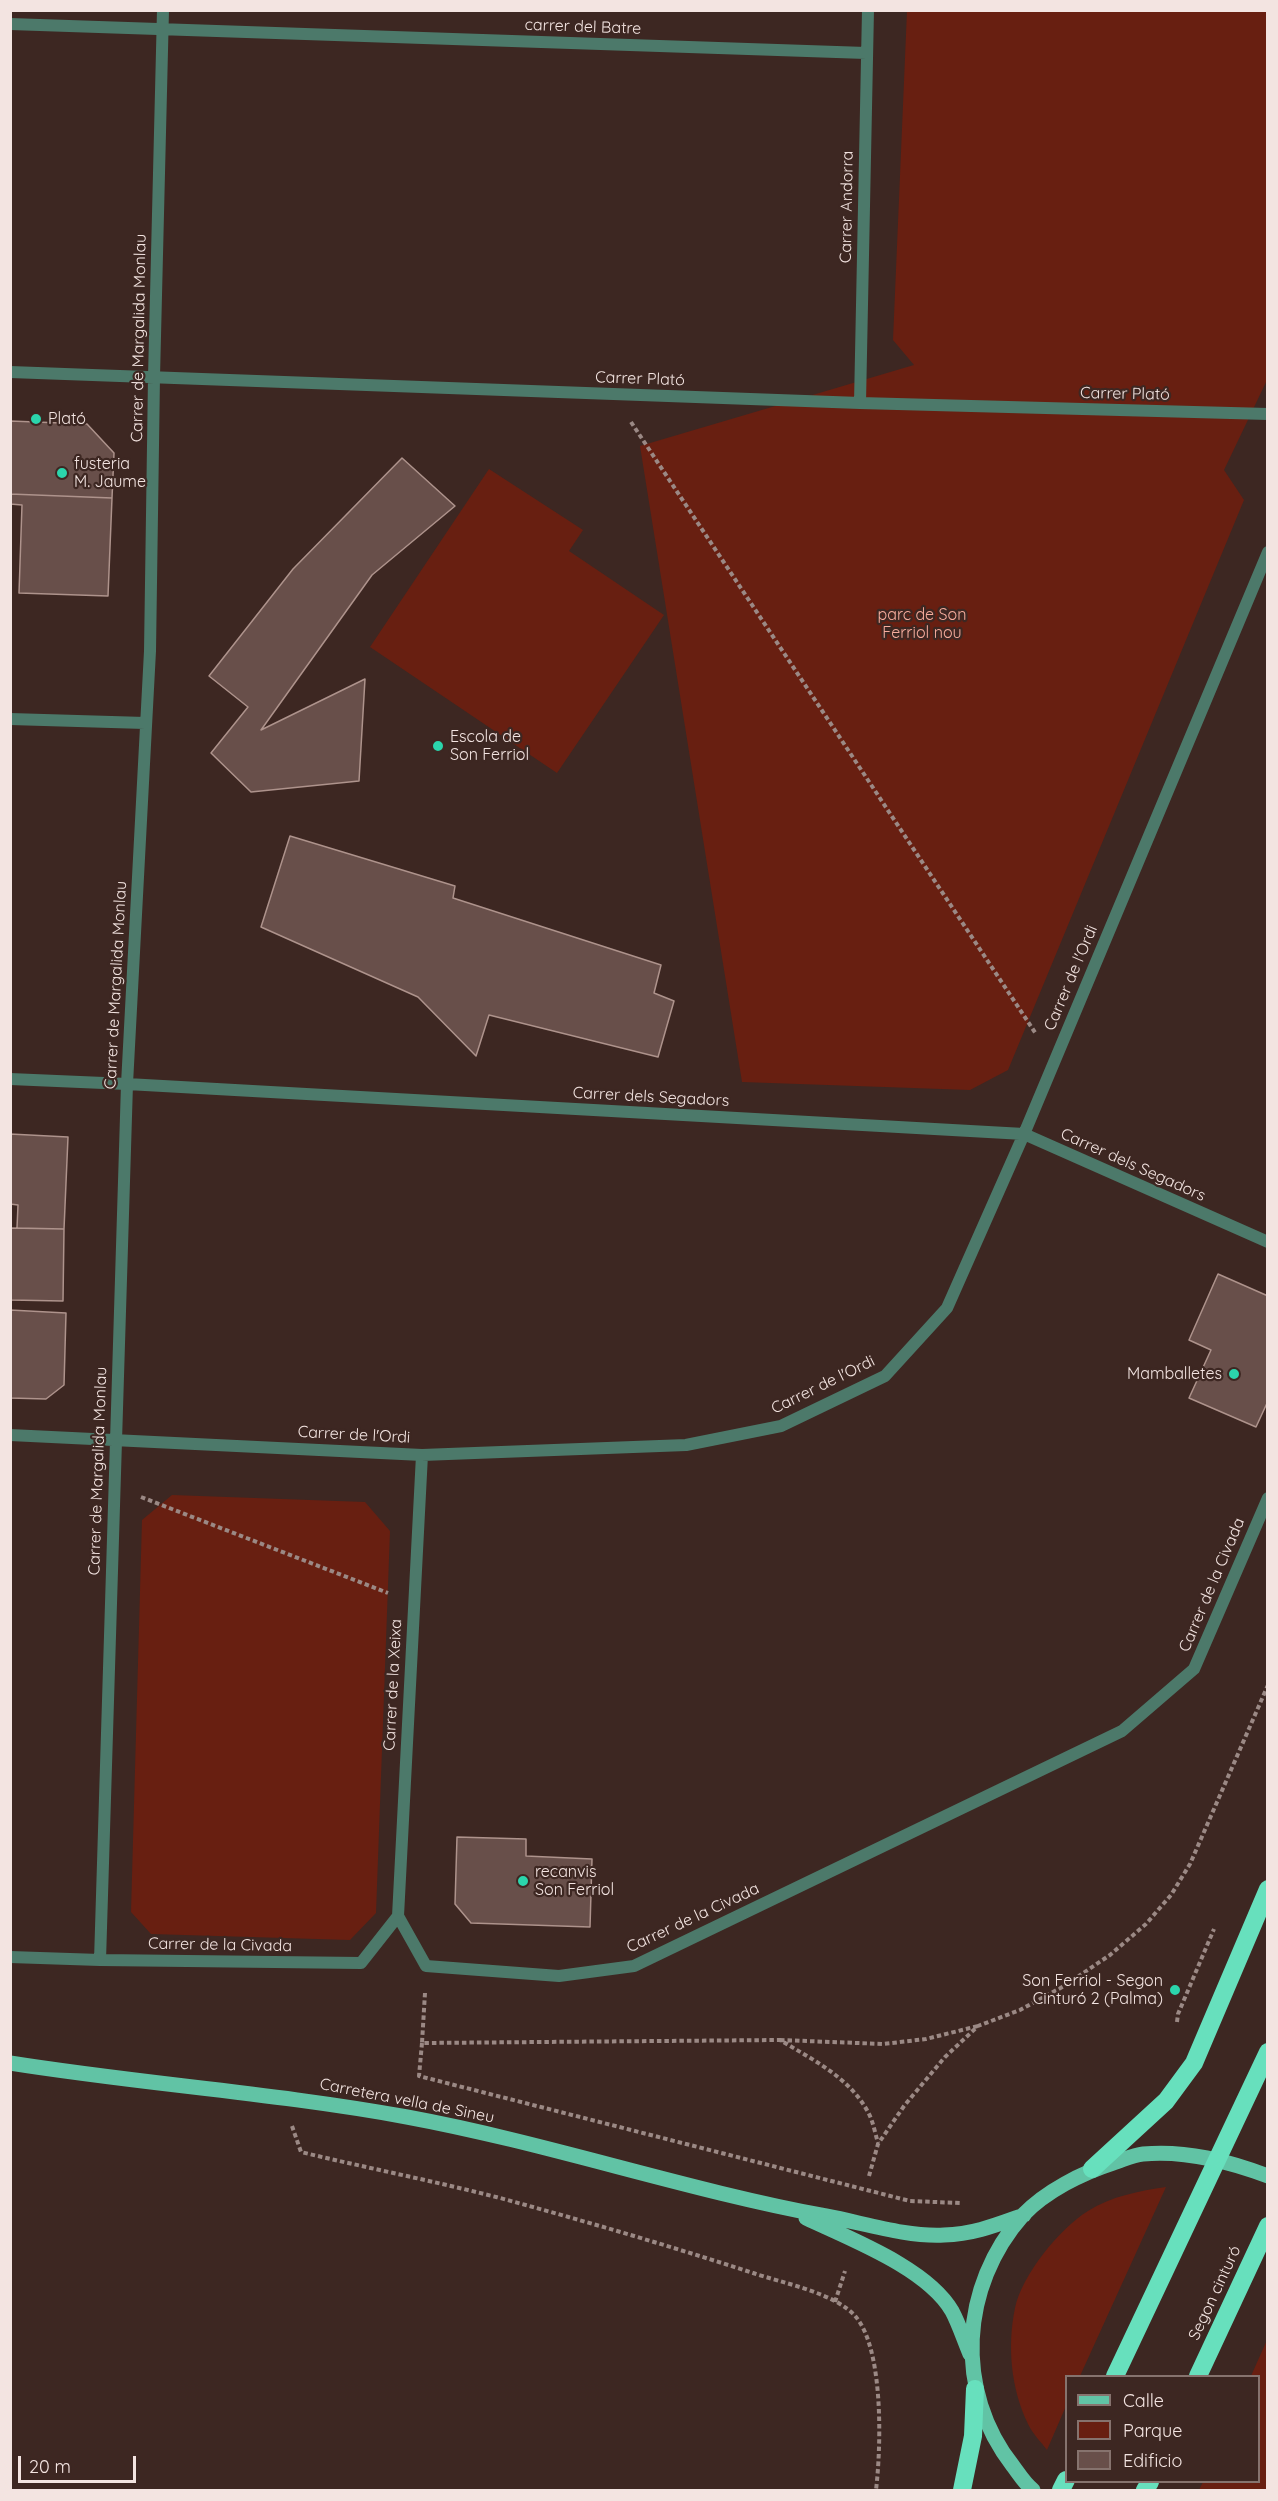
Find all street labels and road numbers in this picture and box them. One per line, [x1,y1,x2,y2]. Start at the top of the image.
street label: carrer del Batre [524,15,642,39]
street label: Carrer Andorra [836,151,858,263]
street label: Carrer de Margalida Monlau [128,234,150,442]
street label: Carrer Plató [595,368,685,390]
street label: Carrer Plató [1080,384,1170,404]
street label: Carrer de Margalida Monlau [101,880,131,1090]
street label: Carrer de l'Ordi [1040,922,1102,1034]
street label: Carrer dels Segadors [572,1083,730,1111]
street label: Carrer dels Segadors [1058,1124,1208,1206]
street label: Carrer de l'Ordi [768,1352,878,1418]
street label: Carrer de Margalida Monlau [85,1366,111,1576]
street label: Carrer de l'Ordi [297,1422,411,1448]
street label: Carrer de la Civada [1175,1515,1249,1655]
street label: Carrer de la Xeixa [380,1619,406,1751]
street label: Carrer de la Civada [624,1879,762,1957]
street label: Carrer de la Civada [148,1934,292,1956]
street label: Carretera vella de Sineu [318,2075,496,2127]
street label: Segon cinturó [1185,2243,1245,2343]

